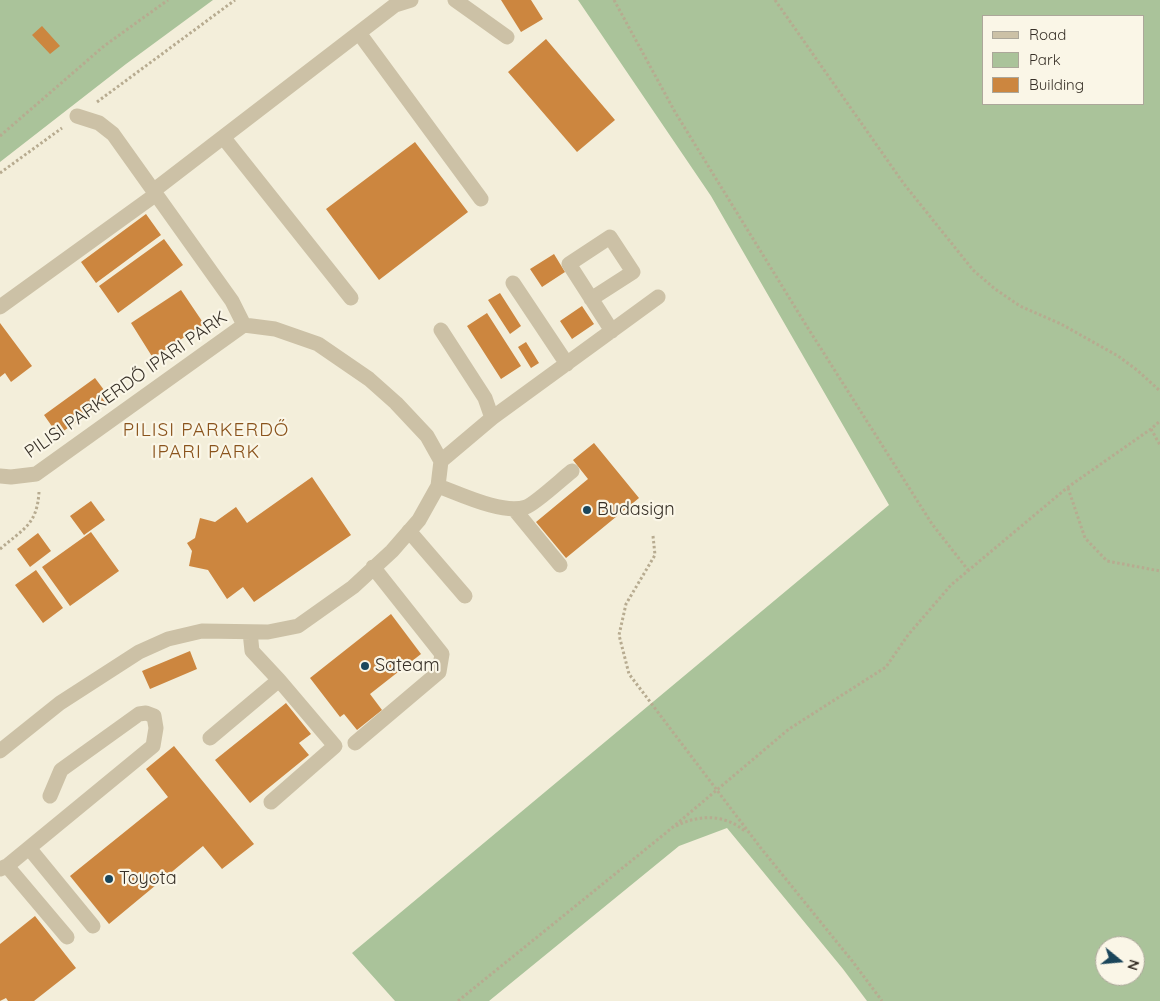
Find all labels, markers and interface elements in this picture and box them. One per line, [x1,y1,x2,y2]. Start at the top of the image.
legend [982,15,1145,105]
text: Road [1029,25,1066,44]
text: Park [1029,50,1061,69]
text: Building [1029,75,1084,94]
street label: PILISI PARKERDŐ IPARI PARK [21,307,231,463]
district label: PILISI PARKERDŐ IPARI PARK [121,419,291,463]
place label: Budasign [597,499,675,521]
marker: Budasign [581,504,593,516]
place label: Sateam [375,655,440,677]
marker: Sateam [359,660,371,672]
place label: Toyota [119,868,177,890]
marker: Toyota [103,873,115,885]
north arrow [1095,936,1145,986]
text: N [1123,958,1144,973]

